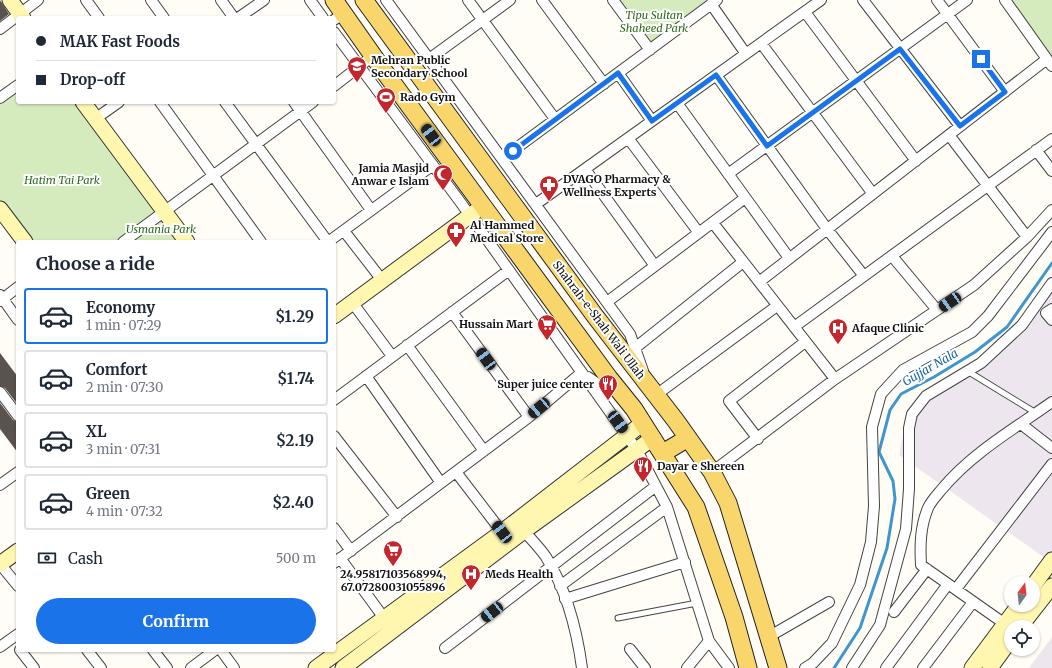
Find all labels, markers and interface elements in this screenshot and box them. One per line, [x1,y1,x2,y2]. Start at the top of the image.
park label: Tipu Sultan Shaheed Park [620,8,688,35]
text: MAK Fast Foods [60,32,180,51]
route end [972,50,990,68]
place label: Mehran Public Secondary School [371,53,468,80]
school or university icon: Mehran Public Secondary School [346,55,368,83]
text: Drop-off [60,70,125,89]
sports icon: Rado Gym [375,86,397,114]
place label: Rado Gym [400,90,456,104]
car [419,122,443,148]
route start [504,142,522,160]
place label: Jamia Masjid Anwar e Islam [351,161,429,188]
mosque icon: Jamia Masjid Anwar e Islam [432,163,454,191]
place label: DVAGO Pharmacy & Wellness Experts [562,172,671,199]
park label: Hatim Tai Park [23,173,100,187]
pharmacy icon: DVAGO Pharmacy & Wellness Experts [538,174,560,202]
place label: Al Hammed Medical Store [469,218,544,245]
pharmacy icon: Al Hammed Medical Store [445,220,467,248]
park label: Usmania Park [126,222,196,236]
text: Choose a ride [36,252,155,275]
street label: Shahrah-e-Shah Wali Ullah [550,258,648,382]
car [937,290,963,314]
icon: car [38,298,74,334]
text: Economy [86,298,155,317]
text: $1.29 [275,307,314,326]
supermarket icon: Hussain Mart [536,313,558,341]
text: 1 min · 07:29 [86,317,161,334]
place label: Hussain Mart [459,317,534,331]
hospital icon: Afaque Clinic [827,317,849,345]
place label: Afaque Clinic [851,321,924,335]
water label: Gujjar Nala [900,345,961,389]
car [474,346,498,372]
icon: car [38,360,74,396]
text: Comfort [86,360,147,379]
text: $1.74 [277,369,314,388]
restaurant icon: Super juice center [597,373,619,401]
place label: Super juice center [497,377,594,391]
text: 2 min · 07:30 [86,379,163,396]
car [526,396,552,420]
car [606,409,630,435]
icon: car [38,422,74,458]
text: XL [86,422,107,441]
text: $2.19 [276,431,314,450]
text: 3 min · 07:31 [86,441,160,458]
restaurant icon: Dayar e Shereen [632,455,654,483]
place label: Dayar e Shereen [657,459,745,473]
icon: car [38,484,74,520]
text: Green [86,484,130,503]
text: $2.40 [272,493,314,512]
text: 4 min · 07:32 [86,503,163,520]
car [490,519,514,545]
supermarket icon: 24.95817103568994, 67.07280031055896 [382,539,404,567]
icon: cash [36,547,58,569]
text: Cash [68,549,103,568]
text: 500 m [276,550,316,567]
hospital icon: Meds Health [460,563,482,591]
place label: 24.95817103568994, 67.07280031055896 [340,567,446,594]
place label: Meds Health [485,567,554,581]
north arrow [1004,576,1040,612]
map controls [1004,576,1040,656]
button: Confirm [36,598,316,644]
car [479,600,505,624]
button: locate [1004,620,1040,656]

